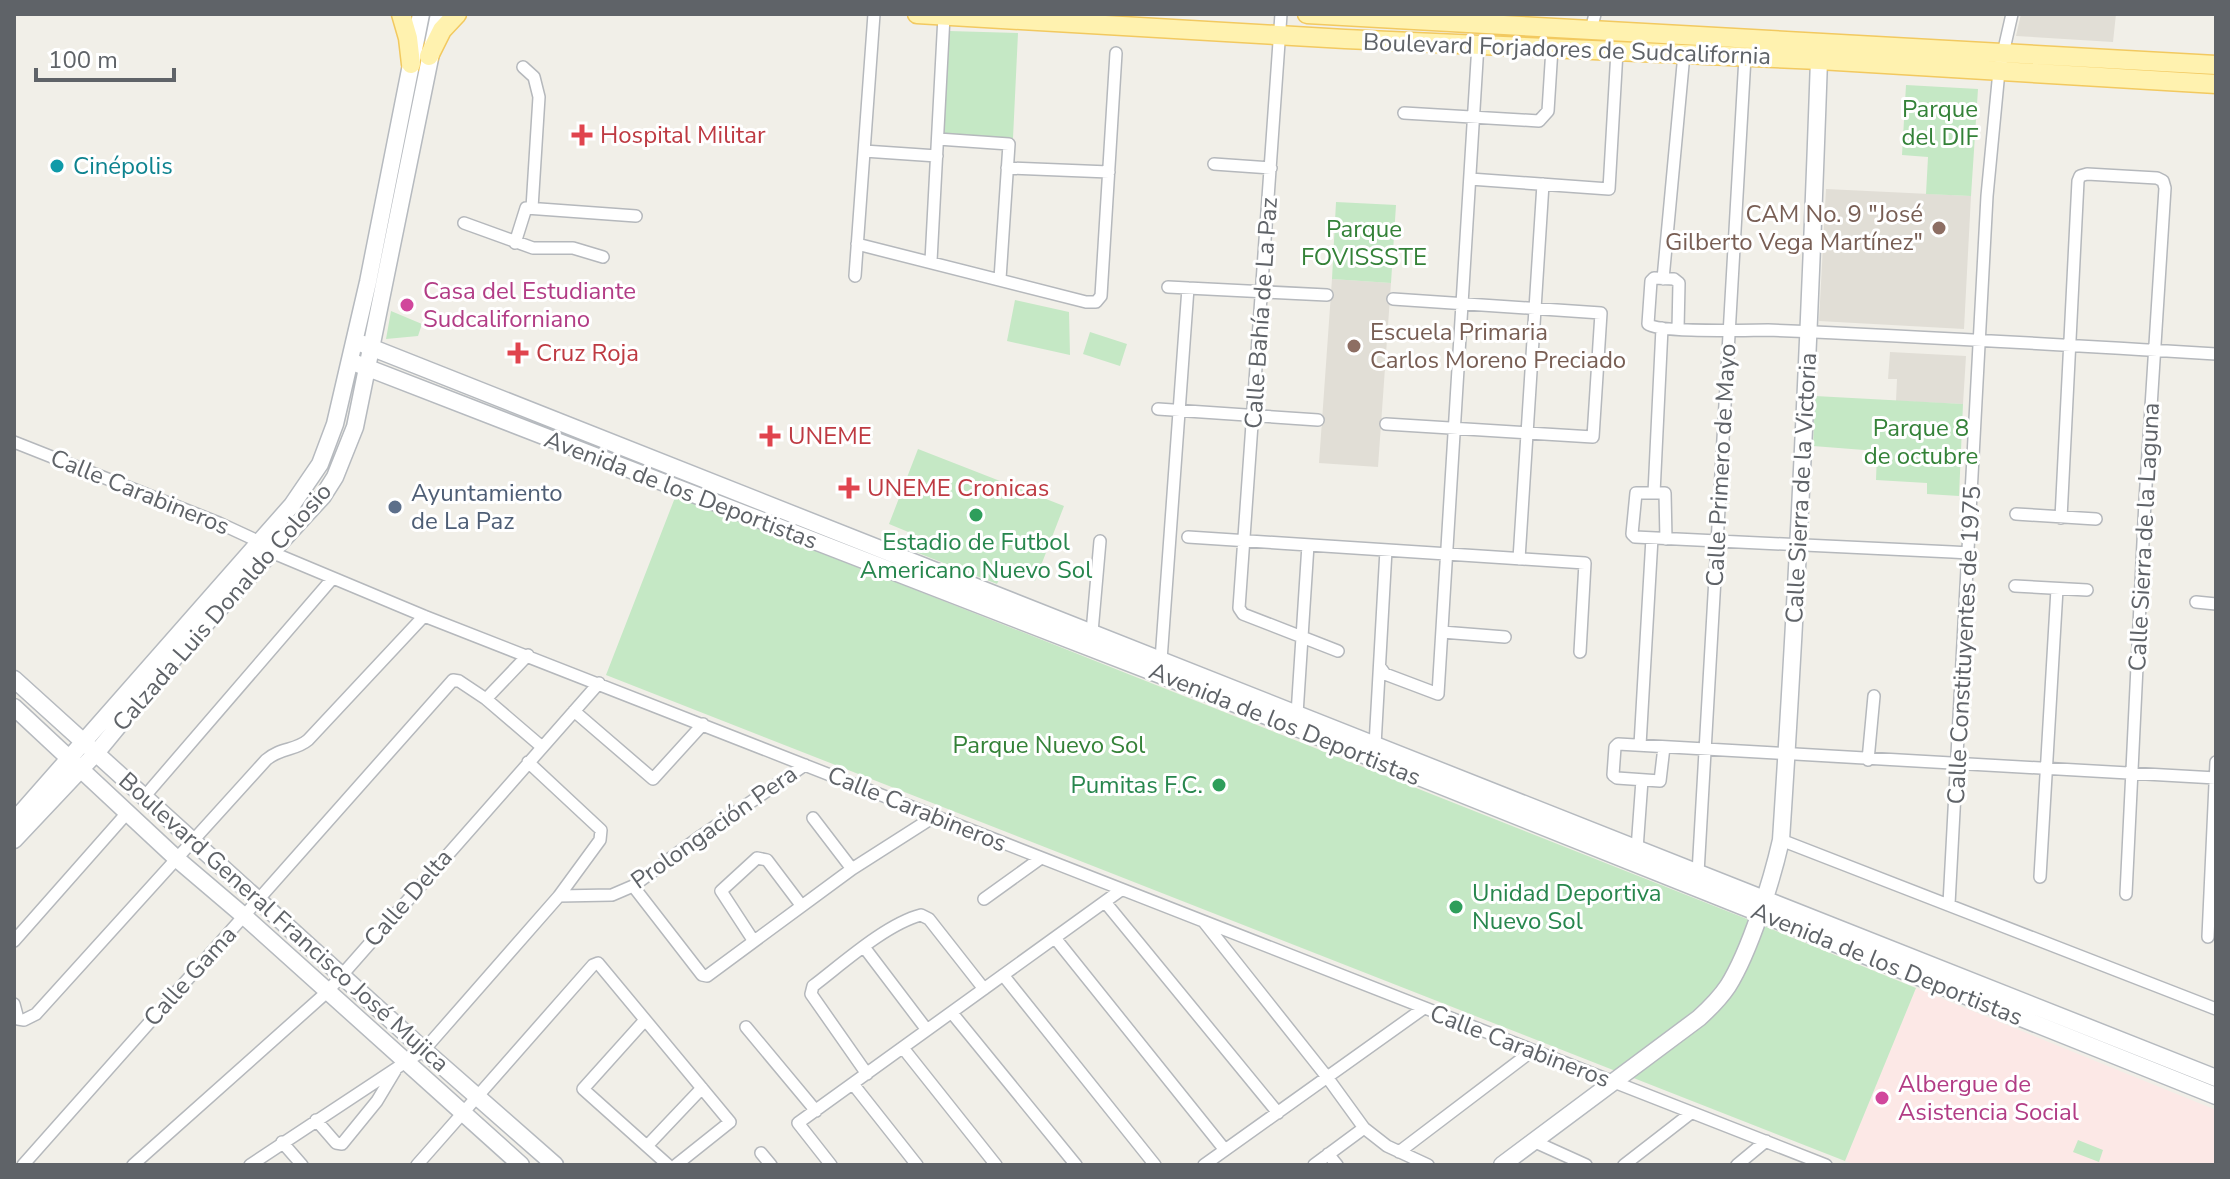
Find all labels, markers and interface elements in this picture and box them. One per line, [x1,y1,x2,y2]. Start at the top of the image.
street label: Boulevard Forjadores de Sudcalifornia [1362,26,1772,72]
scale bar [36,32,174,82]
text: 100 m [48,44,118,76]
park label: Parque del DIF [1901,93,1979,153]
place label: Hospital Militar [600,119,766,151]
marker: Hospital Militar [571,124,593,146]
place label: Cinépolis [73,150,173,182]
marker: Cinépolis [48,157,66,175]
street label: Calle Bahía de La Paz [1237,196,1285,430]
place label: CAM No. 9 "José Gilberto Vega Martínez" [1665,198,1923,258]
park label: Parque FOVISSSTE [1301,213,1427,273]
marker: CAM No. 9 "José Gilberto Vega Martínez" [1930,219,1948,237]
place label: Casa del Estudiante Sudcaliforniano [423,275,636,335]
marker: Casa del Estudiante Sudcaliforniano [398,296,416,314]
place label: Escuela Primaria Carlos Moreno Preciado [1370,316,1626,376]
place label: Cruz Roja [536,337,639,369]
marker: Escuela Primaria Carlos Moreno Preciado [1345,337,1363,355]
marker: Cruz Roja [507,342,529,364]
street label: Calle Primero de Mayo [1699,343,1743,587]
street label: Calle Sierra de la Victoria [1778,352,1824,624]
street label: Calle Sierra de la Laguna [2121,402,2167,672]
park label: Parque 8 de octubre [1864,412,1978,472]
place label: UNEME [788,420,872,452]
street label: Avenida de los Deportistas [540,423,822,557]
marker: UNEME [759,425,781,447]
street label: Calle Carabineros [46,441,234,543]
place label: UNEME Cronicas [867,472,1049,504]
street label: Calzada Luis Donaldo Colosio [105,476,339,738]
place label: Ayuntamiento de La Paz [411,477,563,537]
marker: UNEME Cronicas [838,477,860,499]
street label: Calle Constituyentes de 1975 [1940,485,1988,805]
marker: Ayuntamiento de La Paz [386,498,404,516]
marker: Estadio de Futbol Americano Nuevo Sol [967,506,985,524]
place label: Estadio de Futbol Americano Nuevo Sol [860,526,1092,586]
street label: Avenida de los Deportistas [1145,655,1425,793]
park label: Parque Nuevo Sol [953,729,1145,761]
street label: Prolongación Pera [625,758,803,896]
street label: Calle Carabineros [823,758,1011,860]
street label: Boulevard General Francisco José Mujica [112,765,456,1079]
place label: Pumitas F.C. [1071,769,1203,801]
marker: Pumitas F.C. [1210,776,1228,794]
street label: Calle Delta [357,842,459,954]
place label: Unidad Deportiva Nuevo Sol [1472,877,1662,937]
street label: Avenida de los Deportistas [1747,895,2027,1033]
marker: Unidad Deportiva Nuevo Sol [1447,898,1465,916]
street label: Calle Gama [136,919,244,1033]
street label: Calle Carabineros [1425,997,1615,1095]
place label: Albergue de Asistencia Social [1898,1068,2079,1128]
marker: Albergue de Asistencia Social [1873,1089,1891,1107]

